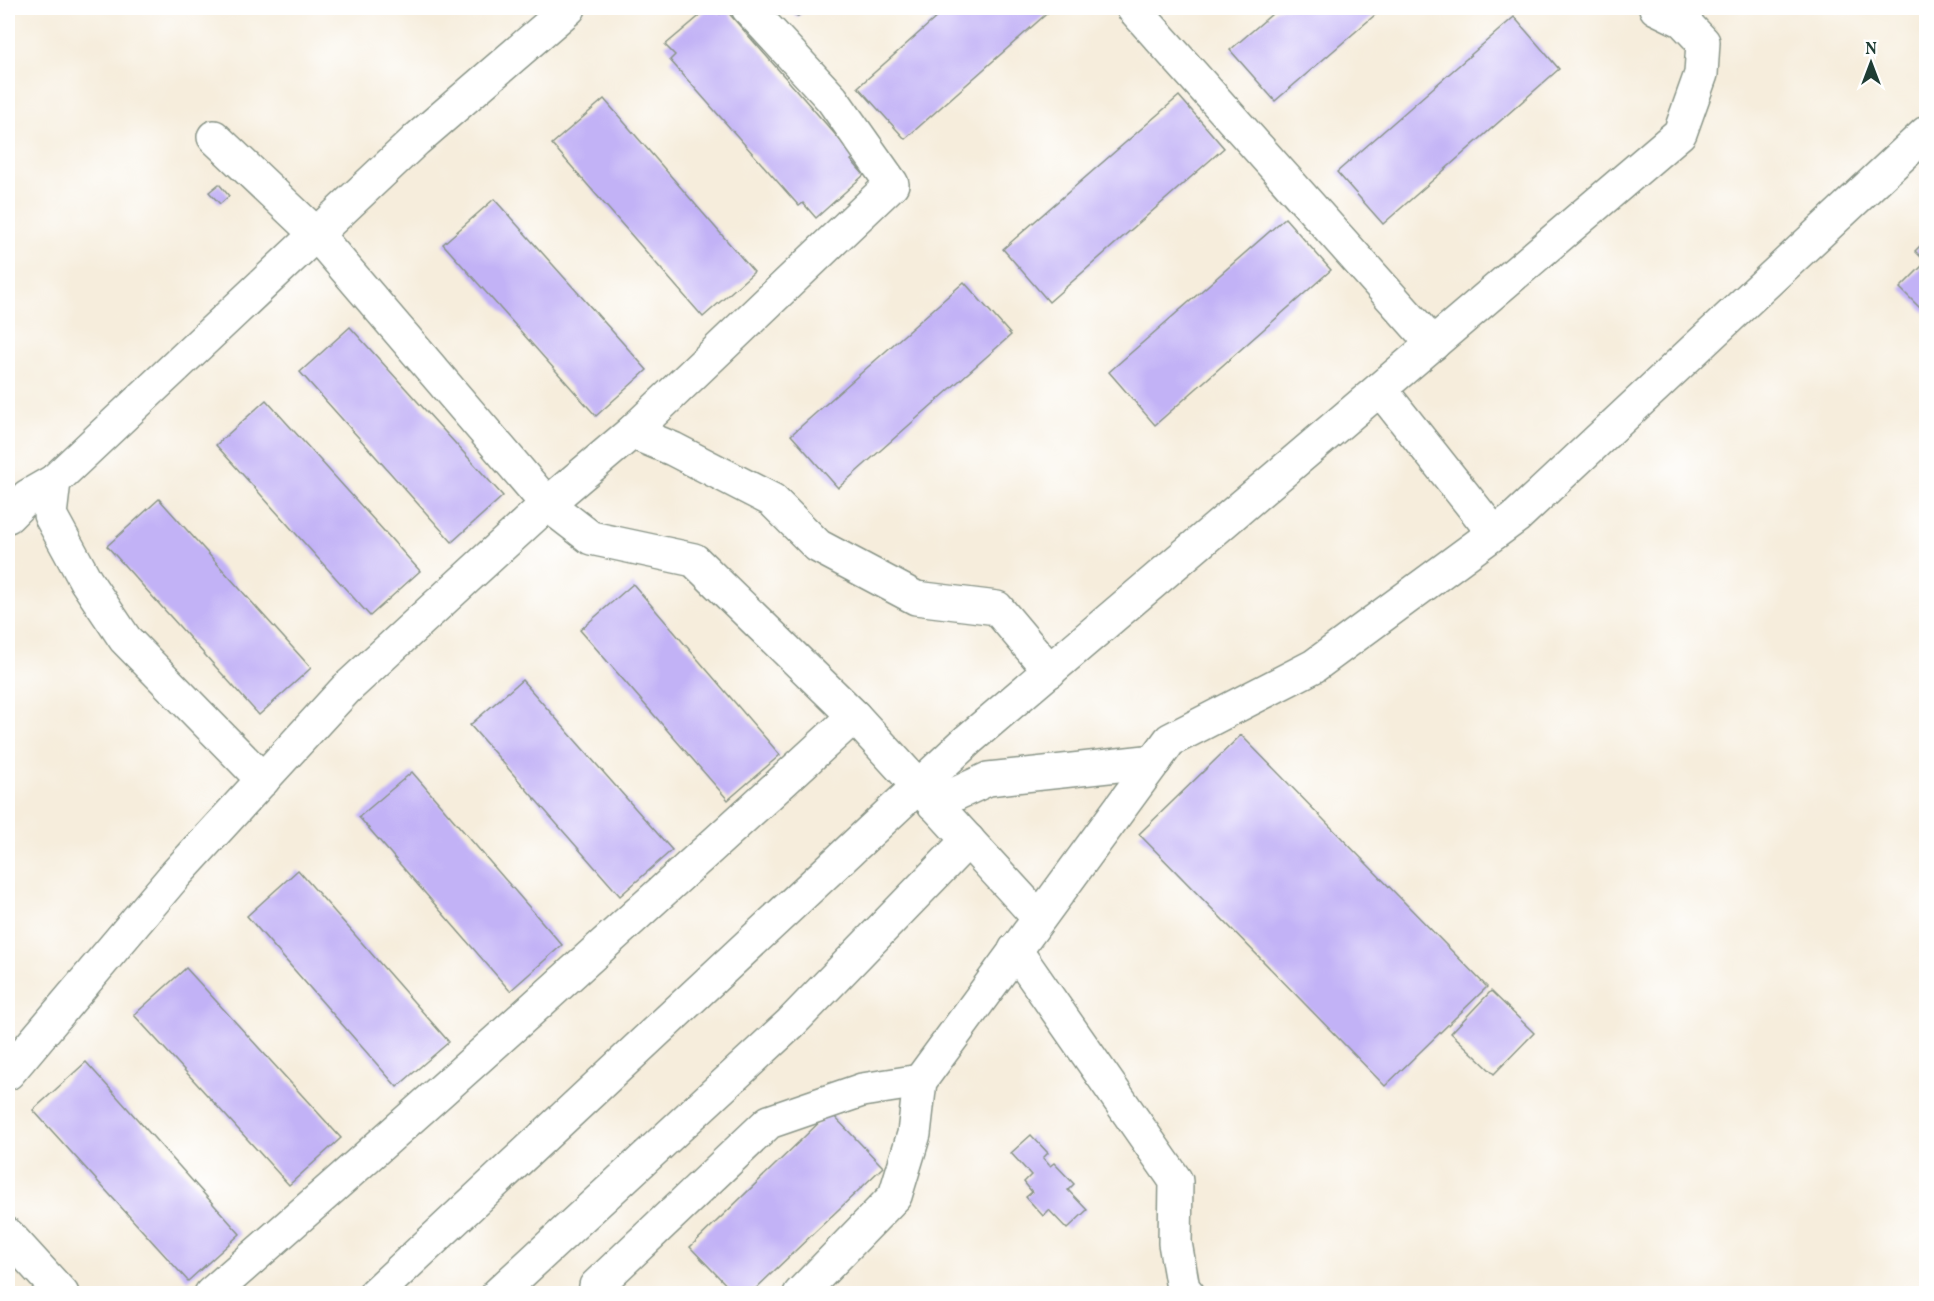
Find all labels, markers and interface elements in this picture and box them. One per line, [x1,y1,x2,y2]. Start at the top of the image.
north arrow [1841,33,1901,93]
text: N [1865,39,1877,61]

